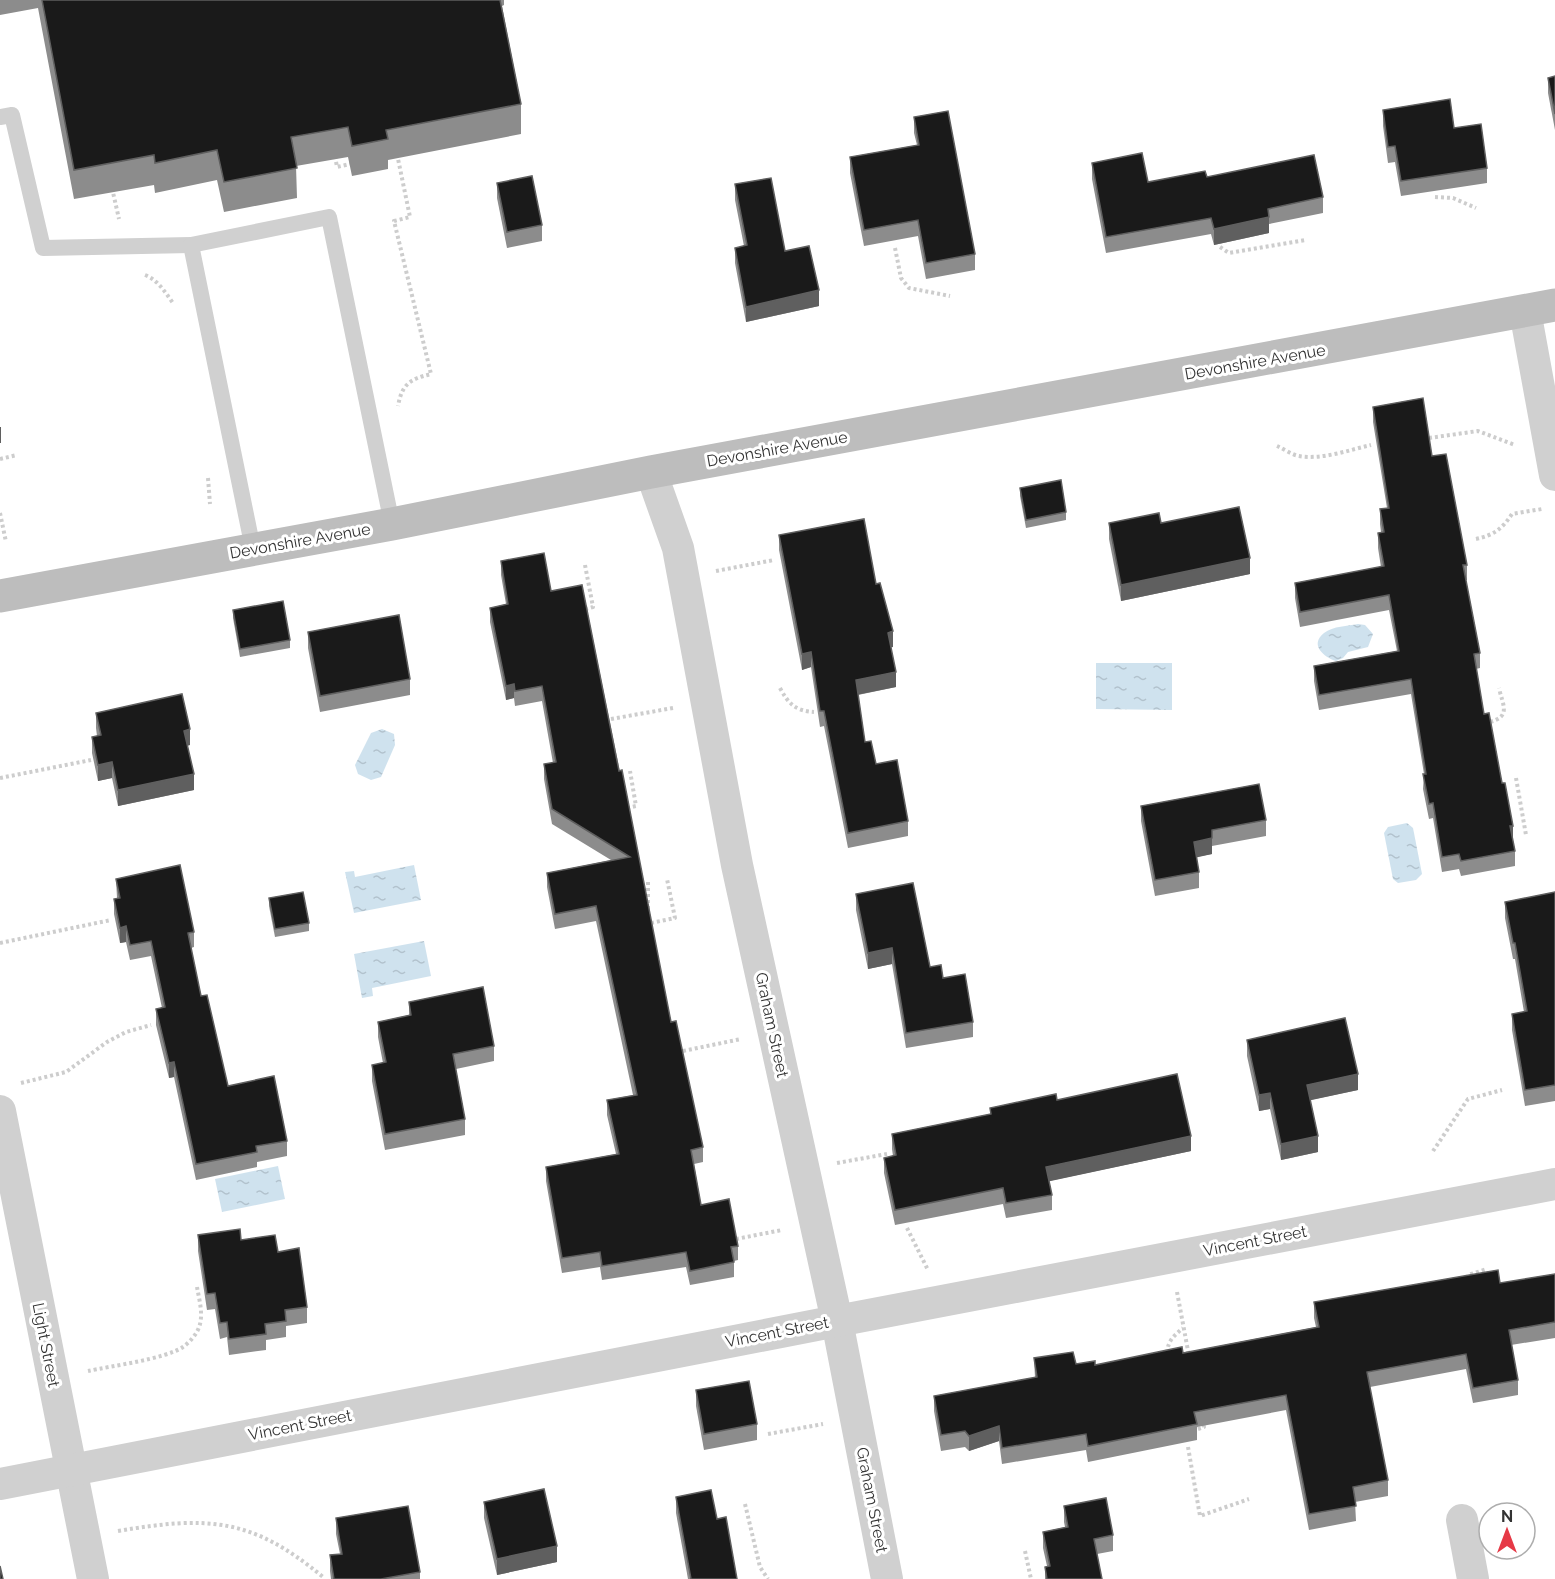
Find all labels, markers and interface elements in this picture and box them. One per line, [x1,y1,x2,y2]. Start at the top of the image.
street label: Devonshire Avenue [1183,340,1327,384]
street label: Devonshire Avenue [705,427,849,471]
street label: Devonshire Avenue [228,519,372,563]
street label: Graham Street [752,971,793,1080]
street label: Vincent Street [1202,1222,1309,1260]
street label: Light Street [28,1301,64,1390]
street label: Vincent Street [724,1313,831,1351]
street label: Vincent Street [247,1406,354,1444]
street label: Graham Street [852,1446,892,1555]
north arrow [1477,1501,1537,1561]
text: N [1501,1507,1513,1526]

